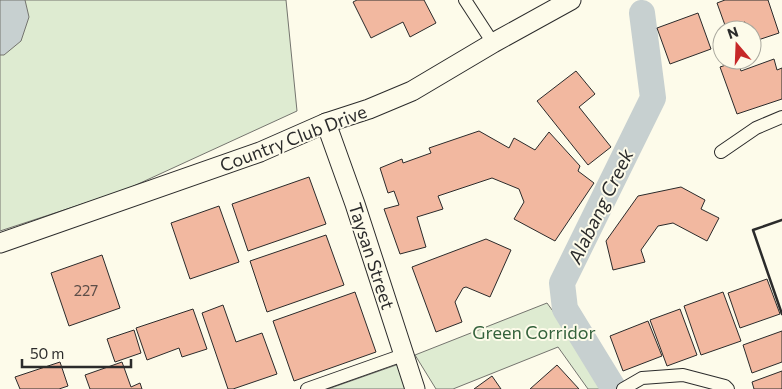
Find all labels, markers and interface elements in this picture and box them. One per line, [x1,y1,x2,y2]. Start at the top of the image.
north arrow [712,20,762,70]
text: N [725,22,740,42]
street label: Country Club Drive [217,100,369,176]
water label: Alabang Creek [562,144,638,268]
street label: Taysan Street [344,200,400,312]
house number: 227 [74,281,98,299]
park label: Green Corridor [472,321,596,343]
scale bar [22,336,131,368]
text: 50 m [30,344,64,362]

